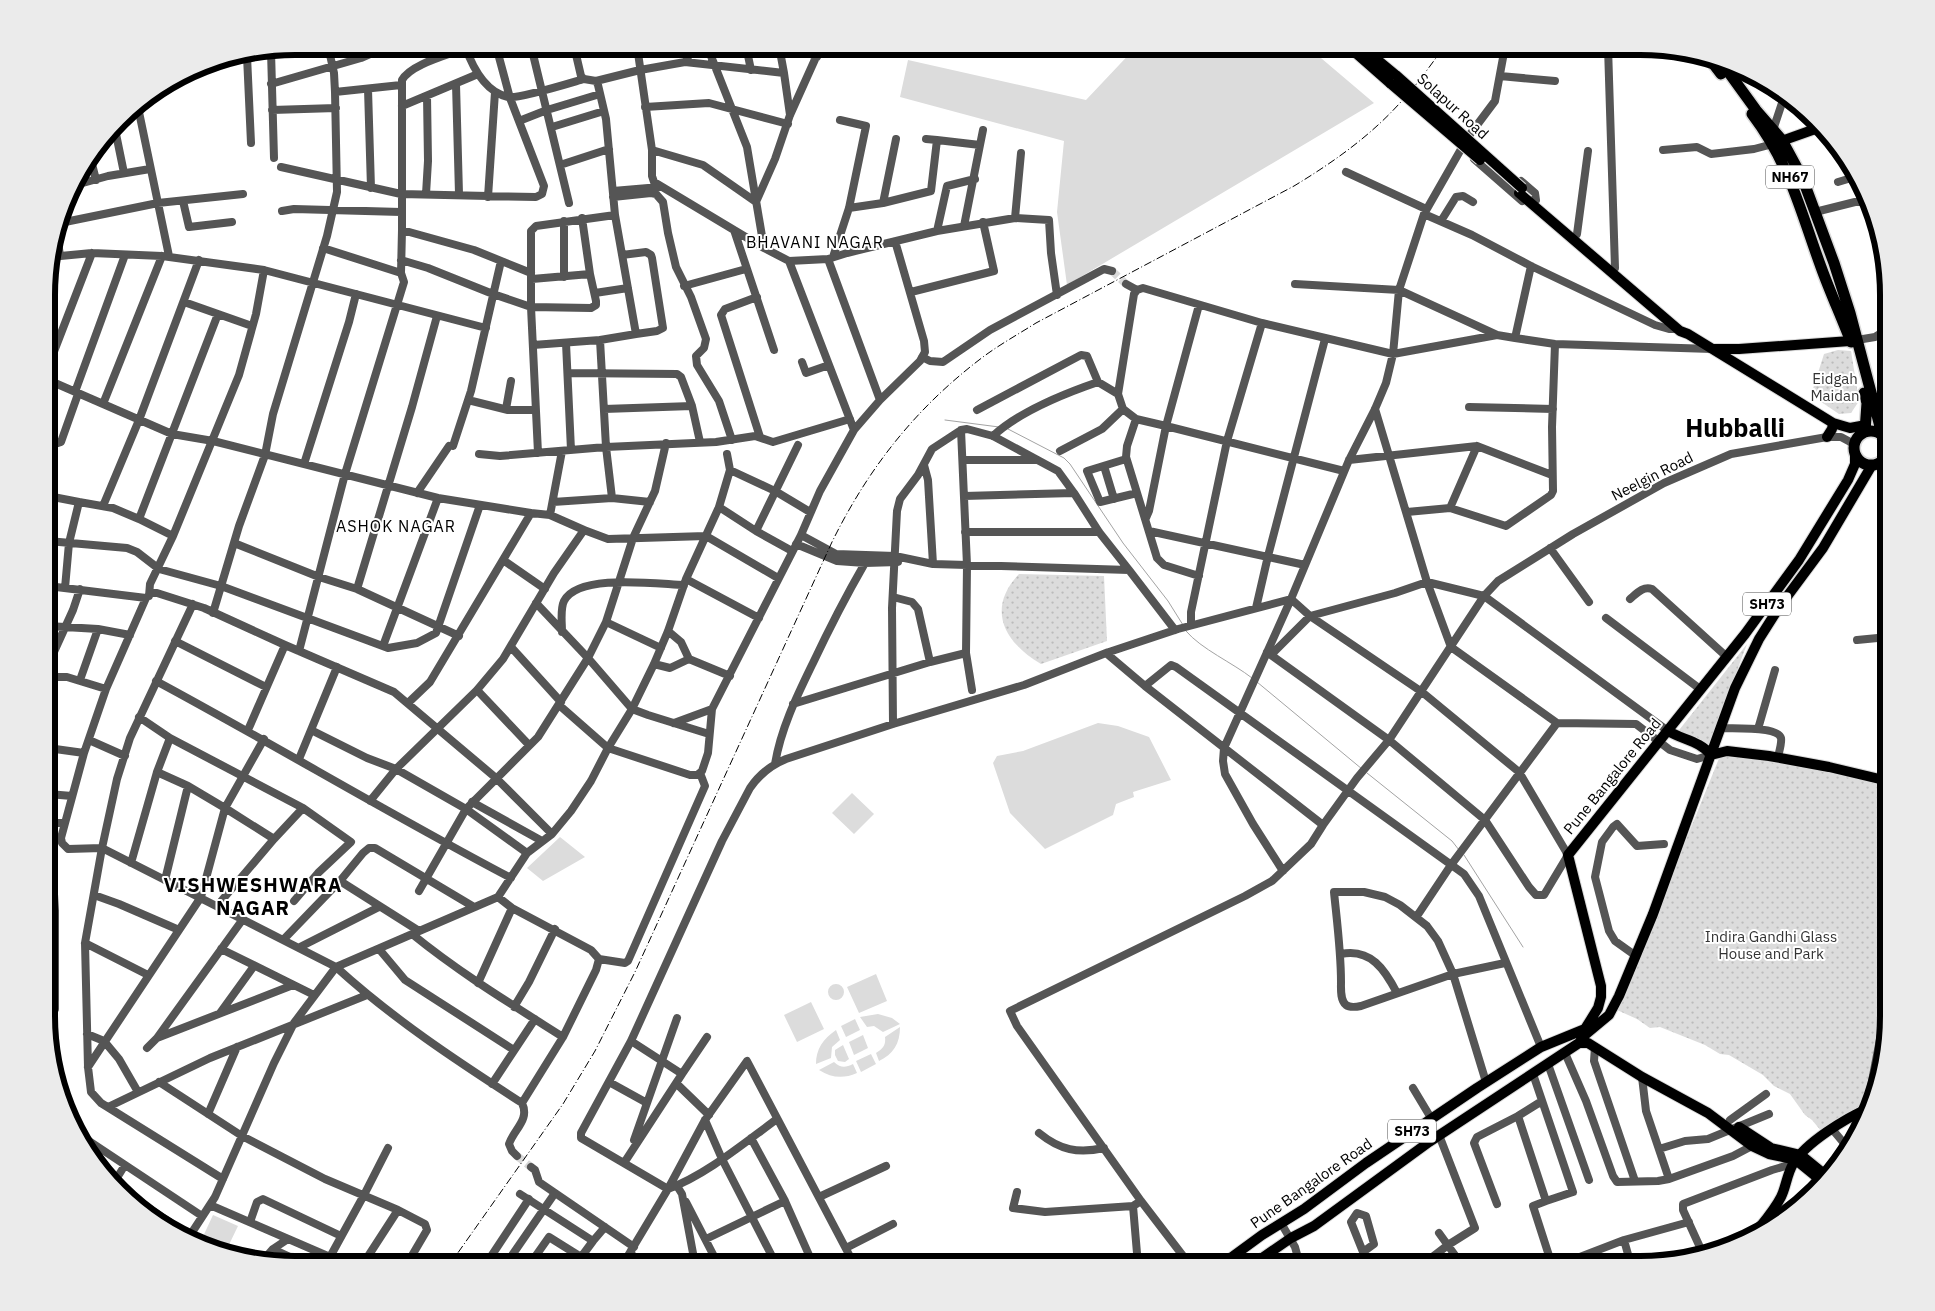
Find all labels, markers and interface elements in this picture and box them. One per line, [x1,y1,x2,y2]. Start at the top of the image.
street label: Solapur Road [1413,69,1493,143]
road number: NH67 [1766,166,1814,188]
district label: BHAVANI NAGAR [746,232,884,252]
park label: Eidgah Maidan [1810,369,1860,405]
district label: Hubballi [1685,411,1785,444]
street label: Neelgin Road [1608,447,1696,505]
district label: ASHOK NAGAR [336,516,456,536]
road number: SH73 [1743,592,1791,616]
street label: Pune Bangalore Road [1559,714,1665,838]
district label: VISHWESHWARA NAGAR [164,871,342,921]
park label: Indira Gandhi Glass House and Park [1705,927,1837,963]
road number: SH73 [1388,1120,1436,1142]
street label: Pune Bangalore Road [1246,1134,1376,1232]

